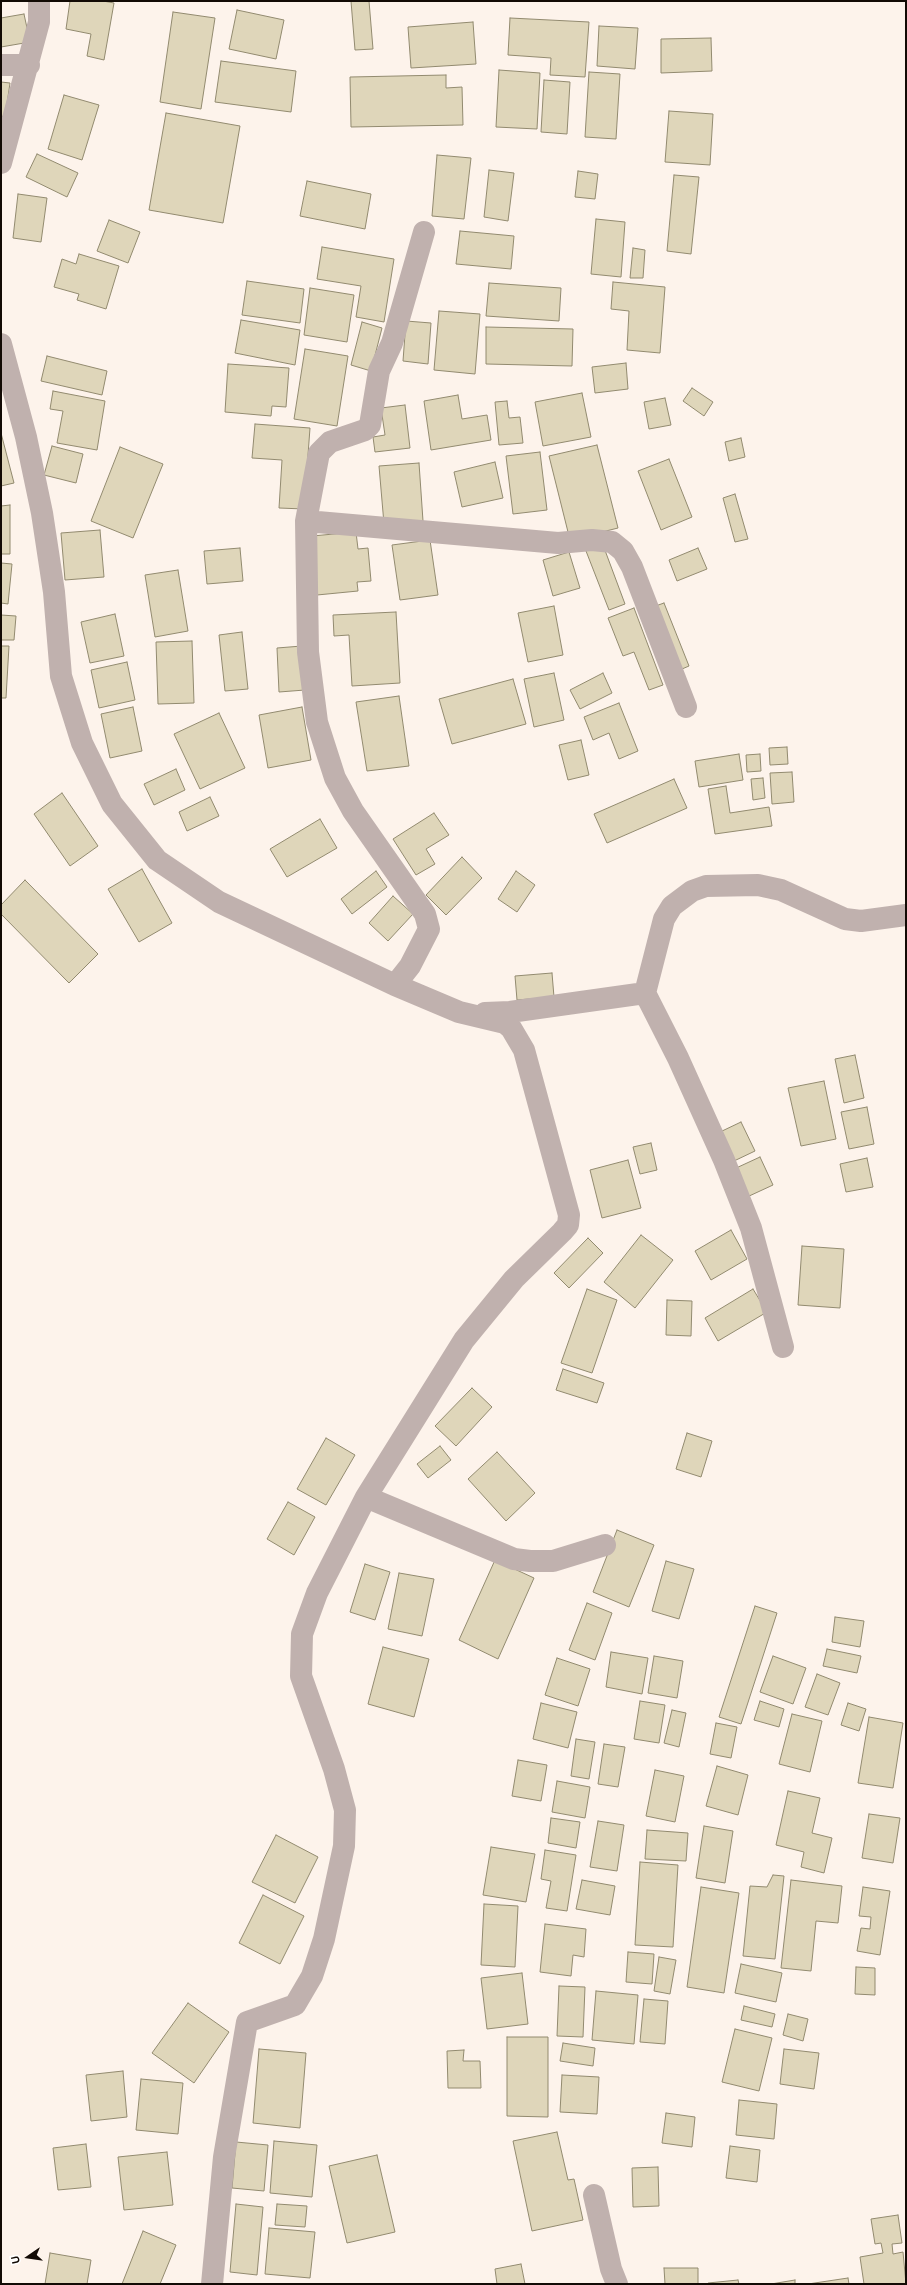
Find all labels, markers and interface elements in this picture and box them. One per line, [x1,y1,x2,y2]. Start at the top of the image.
north arrow [8,2237,48,2277]
text: U [9,2255,23,2265]

